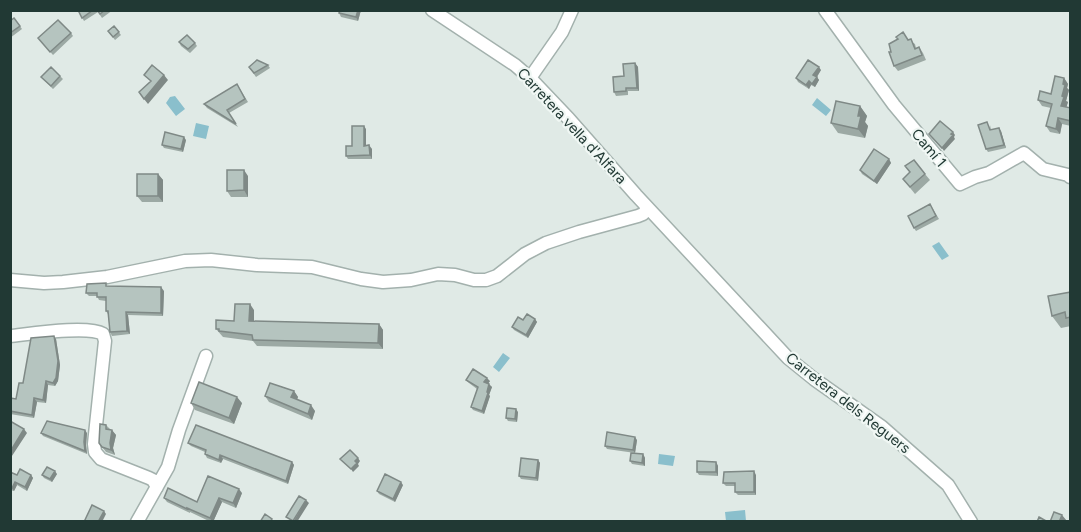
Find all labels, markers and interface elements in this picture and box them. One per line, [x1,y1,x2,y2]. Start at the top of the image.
street label: Carretera vella d'Alfara [514,64,630,188]
street label: Camí 1 [908,125,950,171]
street label: Carretera dels Reguers [782,349,914,457]

